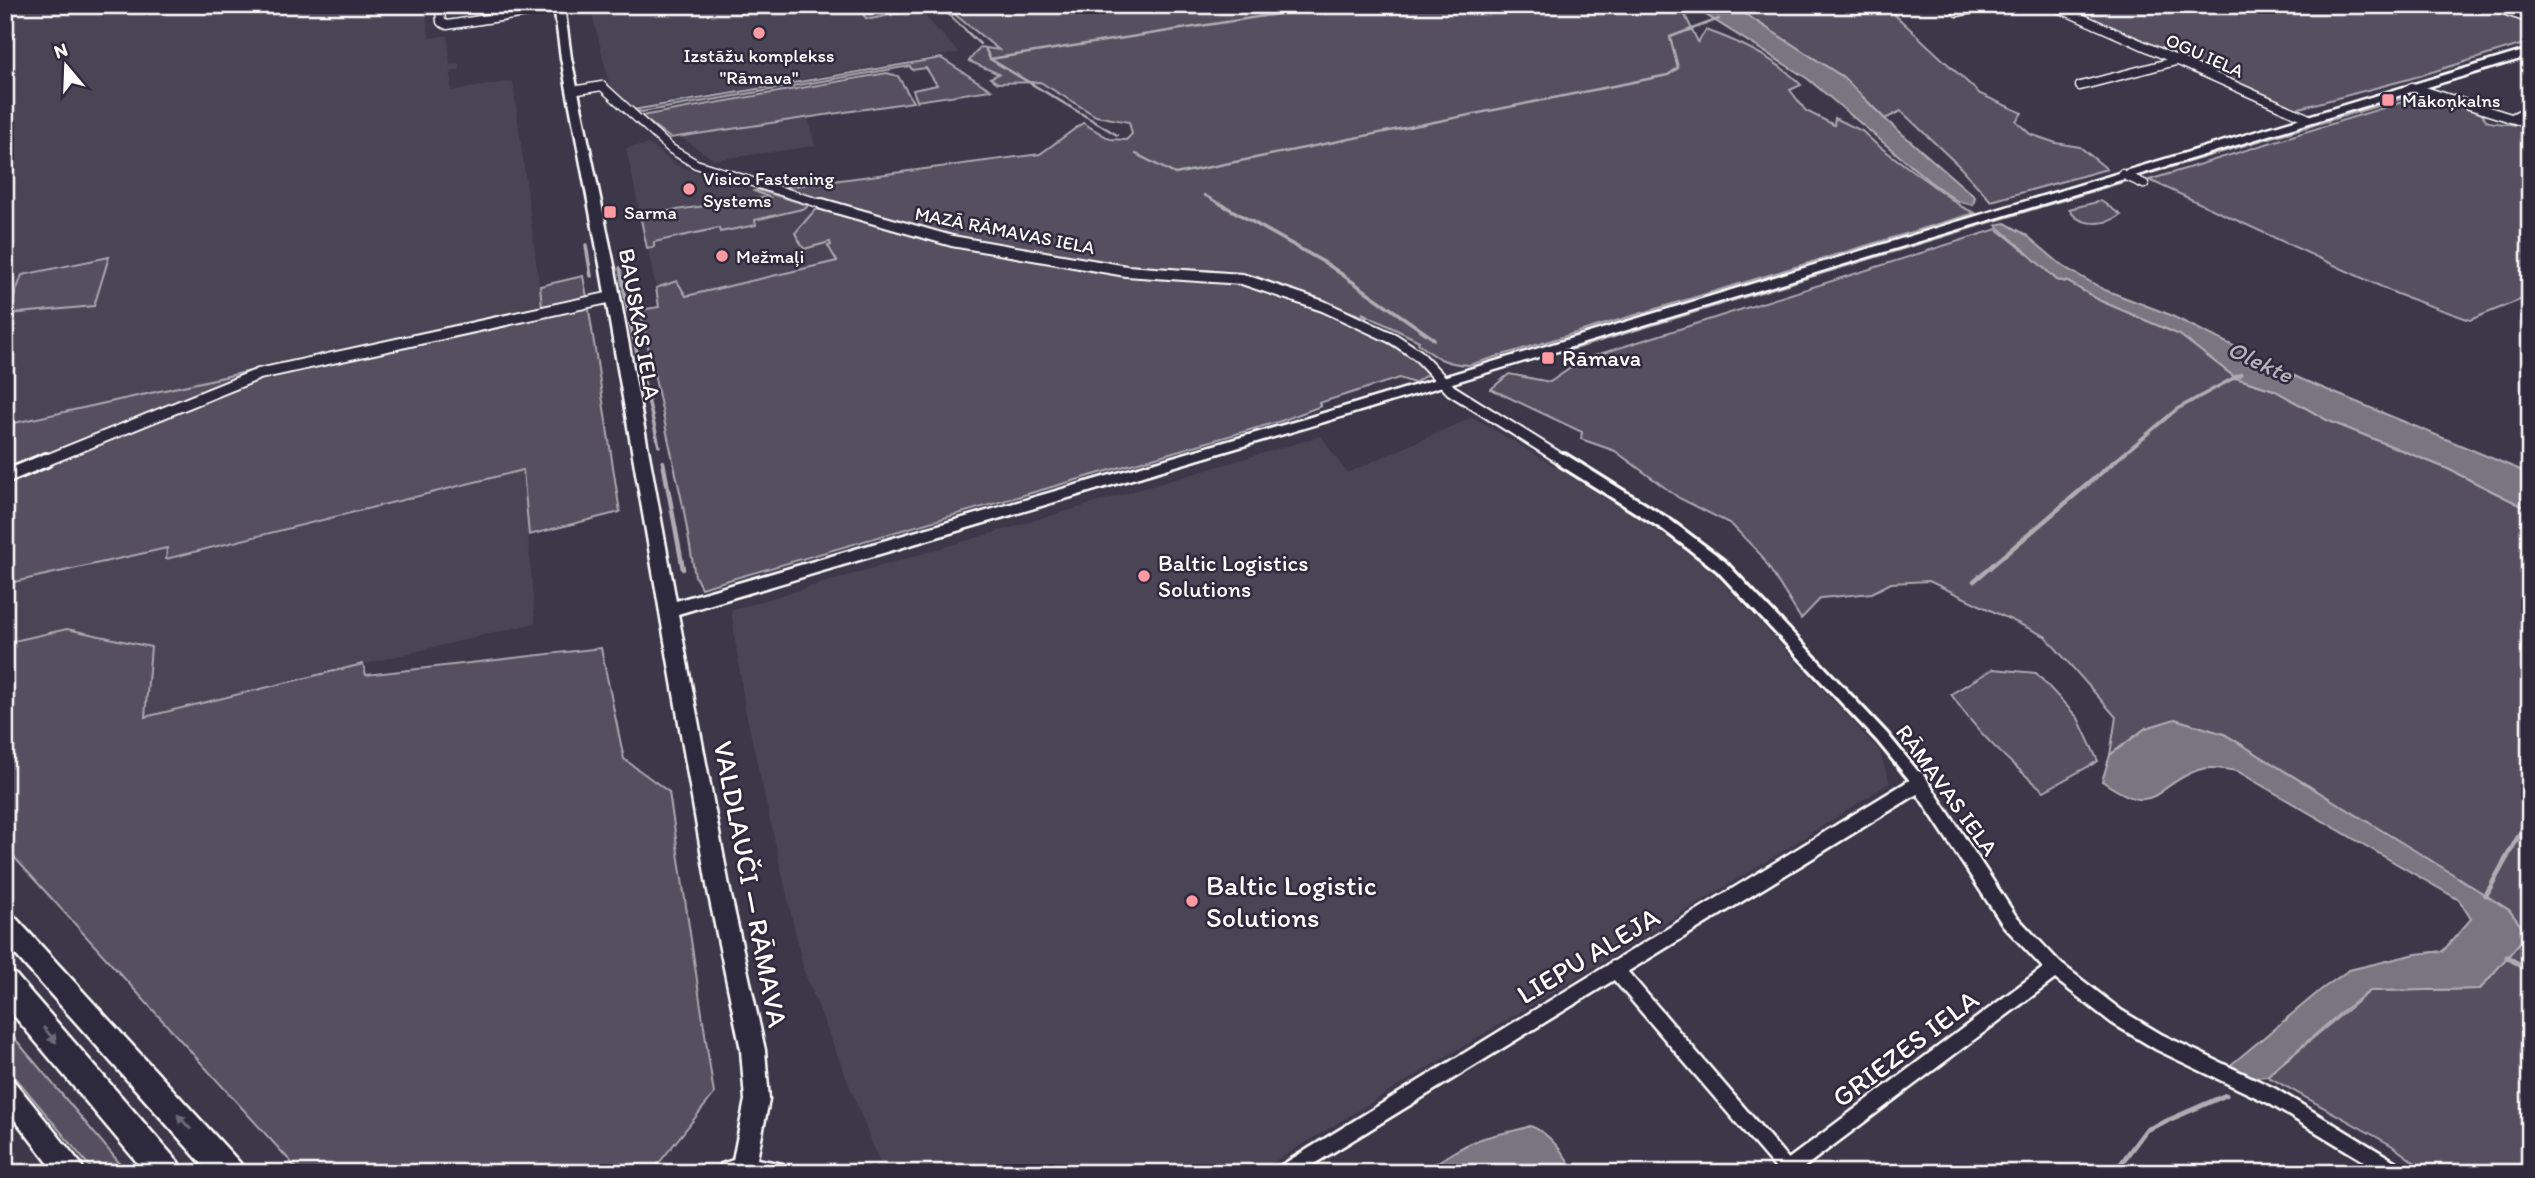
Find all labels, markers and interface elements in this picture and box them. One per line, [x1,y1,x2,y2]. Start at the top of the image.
marker: Izstāžu komplekss "Rāmava" [751,25,767,41]
street label: OGU IELA [2162,28,2247,83]
north arrow [32,32,102,102]
text: N [51,37,70,63]
place label: Izstāžu komplekss "Rāmava" [683,44,835,89]
place label: Mākoņkalns [2402,89,2501,112]
marker: Mākoņkalns [2380,92,2396,108]
place label: Visico Fastening Systems [703,167,834,212]
marker: Visico Fastening Systems [681,181,697,197]
place label: Sarma [624,201,677,224]
street label: MAZĀ RĀMAVAS IELA [913,202,1097,259]
marker: Sarma [602,204,618,220]
place label: Mežmaļi [736,245,804,268]
street label: BAUSKAS IELA [613,246,667,402]
marker: Mežmaļi [714,248,730,264]
water label: Olekte [2223,334,2299,390]
place label: Rāmava [1562,344,1641,372]
marker: Rāmava [1540,350,1556,366]
place label: Baltic Logistics Solutions [1158,549,1309,603]
marker: Baltic Logistics Solutions [1136,568,1152,584]
street label: RĀMAVAS IELA [1890,719,2004,862]
street label: VALDLAUČI — RĀMAVA [707,738,795,1030]
place label: Baltic Logistic Solutions [1206,868,1377,934]
marker: Baltic Logistic Solutions [1184,893,1200,909]
street label: LIEPU ALEJA [1510,899,1666,1011]
street label: GRIEZES IELA [1825,982,1985,1114]
one-way arrow [42,1026,57,1044]
one-way arrow [177,1114,193,1131]

